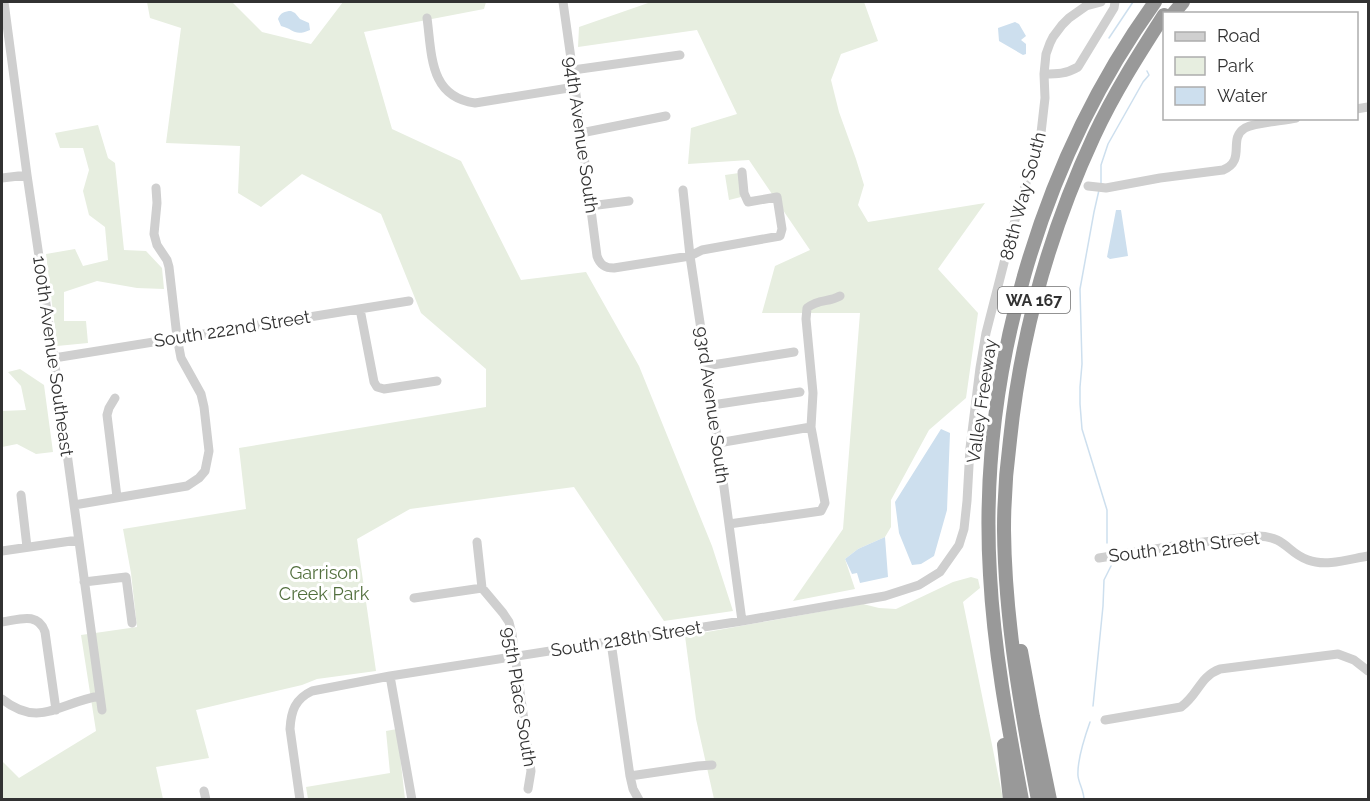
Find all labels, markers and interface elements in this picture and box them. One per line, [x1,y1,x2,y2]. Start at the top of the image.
legend [1163,12,1358,120]
text: Road [1217,25,1260,46]
street label: 94th Avenue South [560,55,603,214]
text: Park [1217,55,1254,76]
text: Water [1217,85,1268,106]
street label: 88th Way South [995,129,1050,262]
street label: 100th Avenue Southeast [29,254,78,457]
road number: WA 167 [998,287,1070,313]
street label: South 222nd Street [152,306,311,351]
street label: 93rd Avenue South [691,325,734,485]
street label: Valley Freeway [962,337,1001,465]
street label: South 218th Street [1107,527,1261,566]
park label: Garrison Creek Park [279,562,370,604]
street label: South 218th Street [549,616,703,661]
street label: 95th Place South [498,626,541,768]

